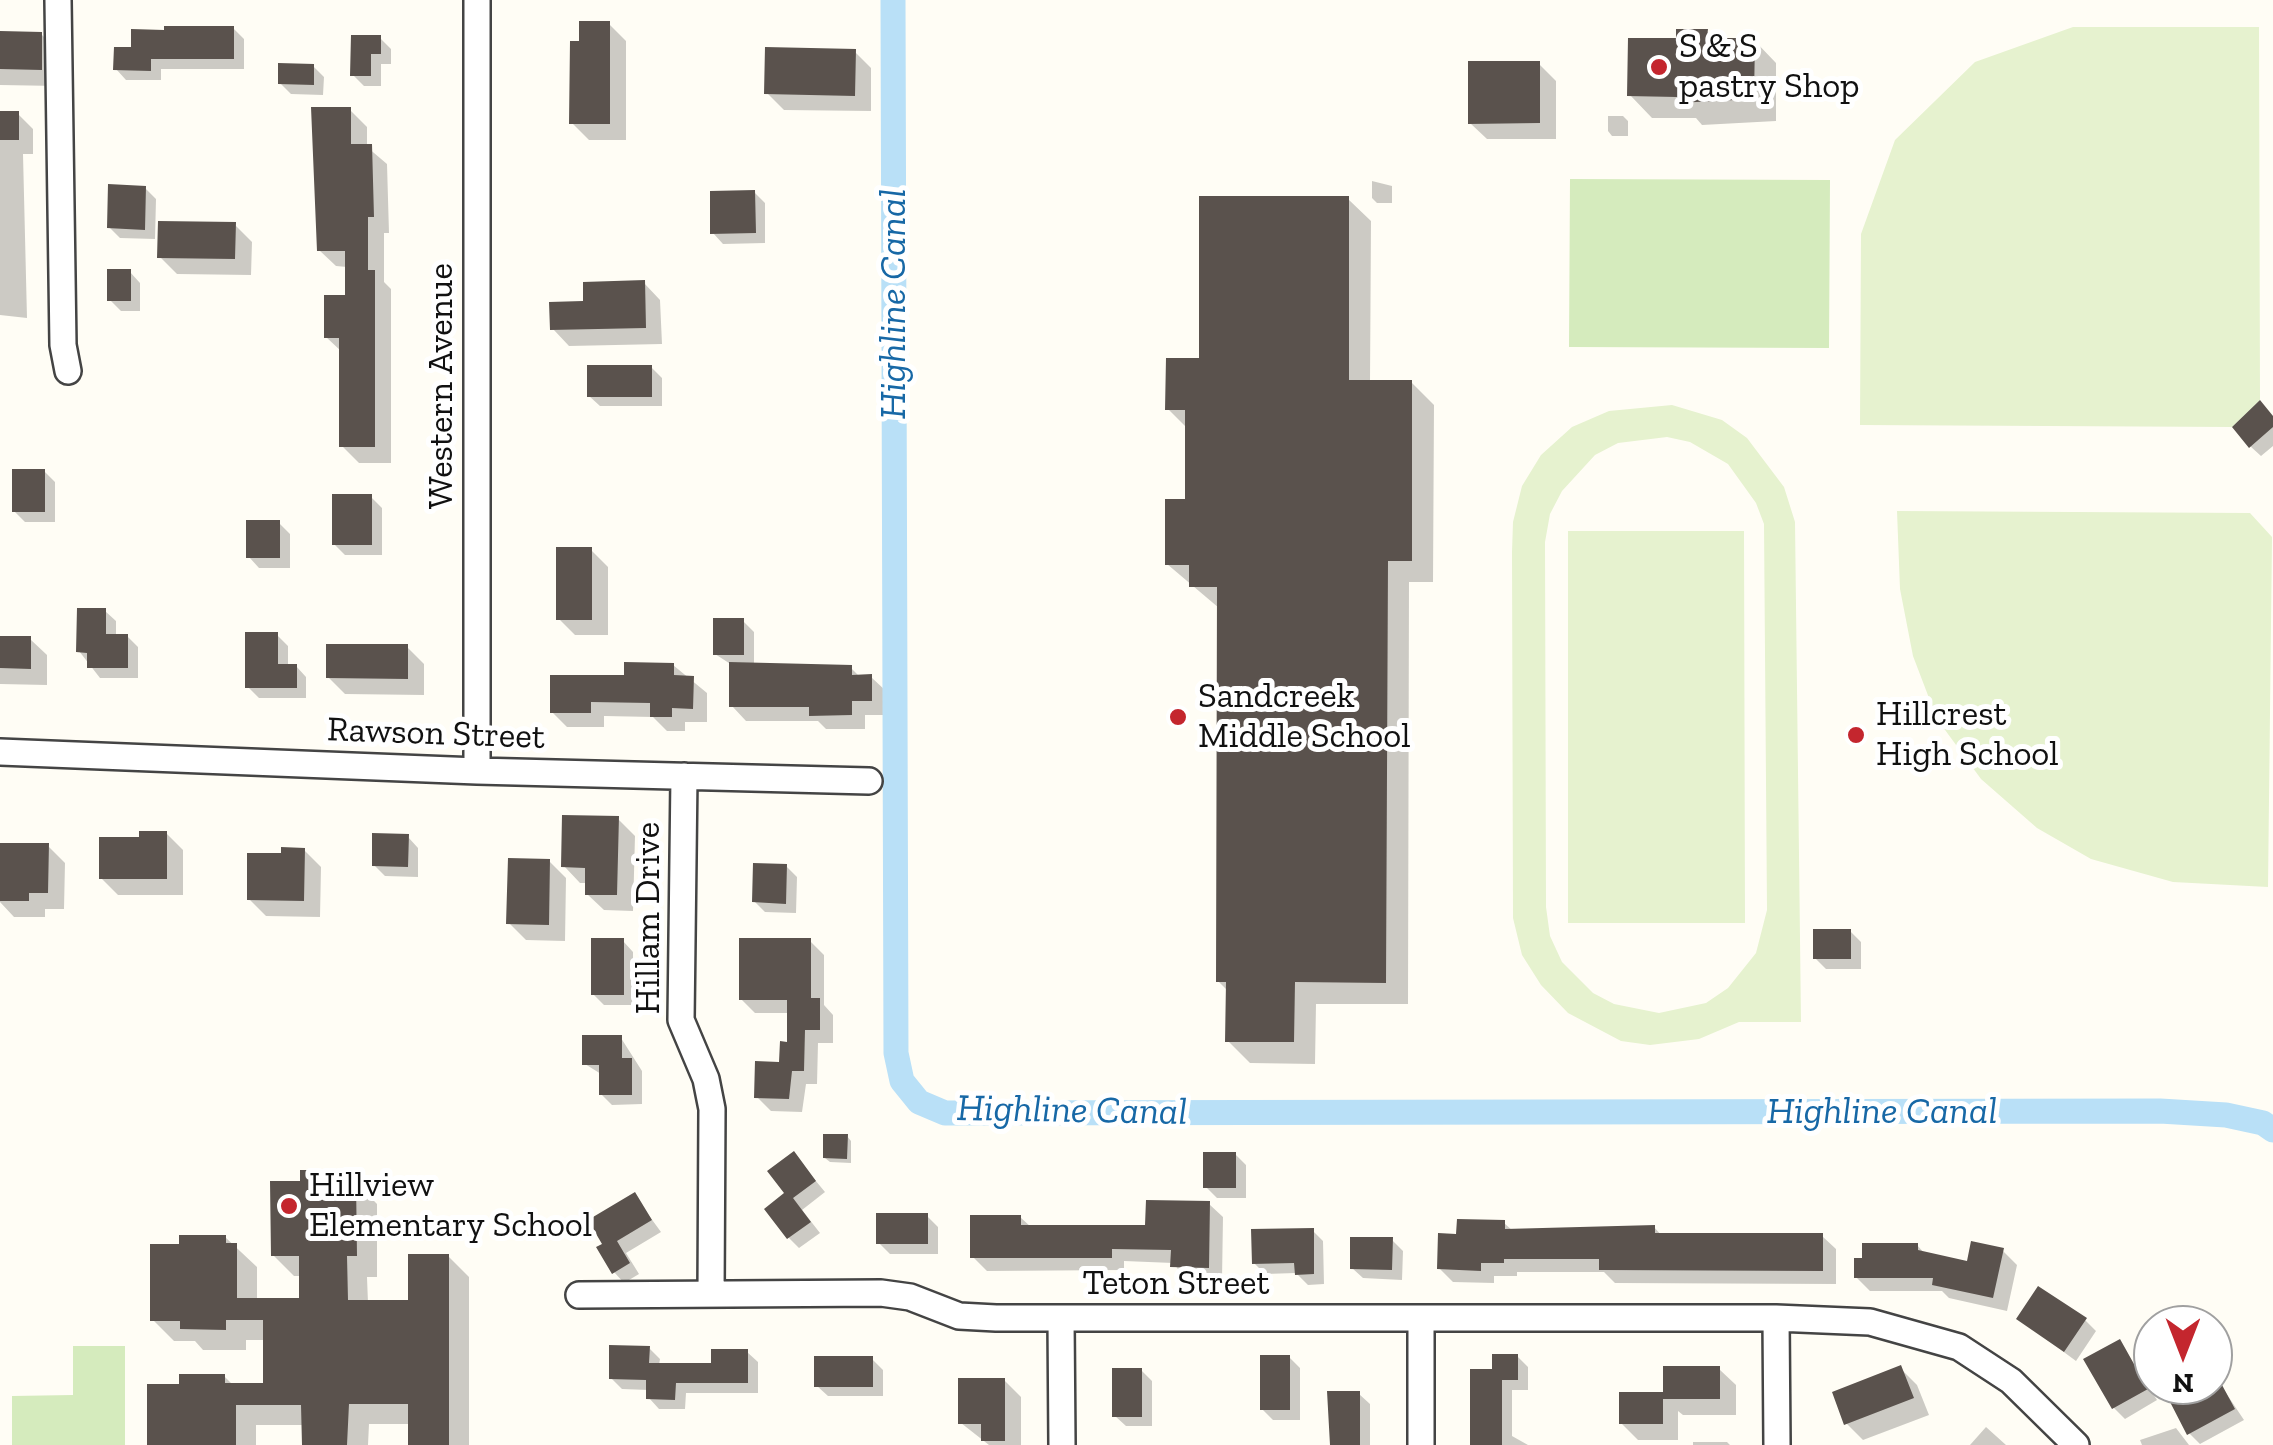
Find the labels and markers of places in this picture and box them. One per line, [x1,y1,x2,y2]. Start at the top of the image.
place label: S & S pastry Shop [1679,26,1859,108]
marker: S & S pastry Shop [1648,56,1670,78]
place label: Sandcreek Middle School [1198,676,1410,758]
place label: Hillcrest High School [1876,694,2059,776]
marker: Sandcreek Middle School [1167,706,1189,728]
marker: Hillcrest High School [1845,724,1867,746]
place label: Hillview Elementary School [309,1165,592,1247]
marker: Hillview Elementary School [278,1195,300,1217]

